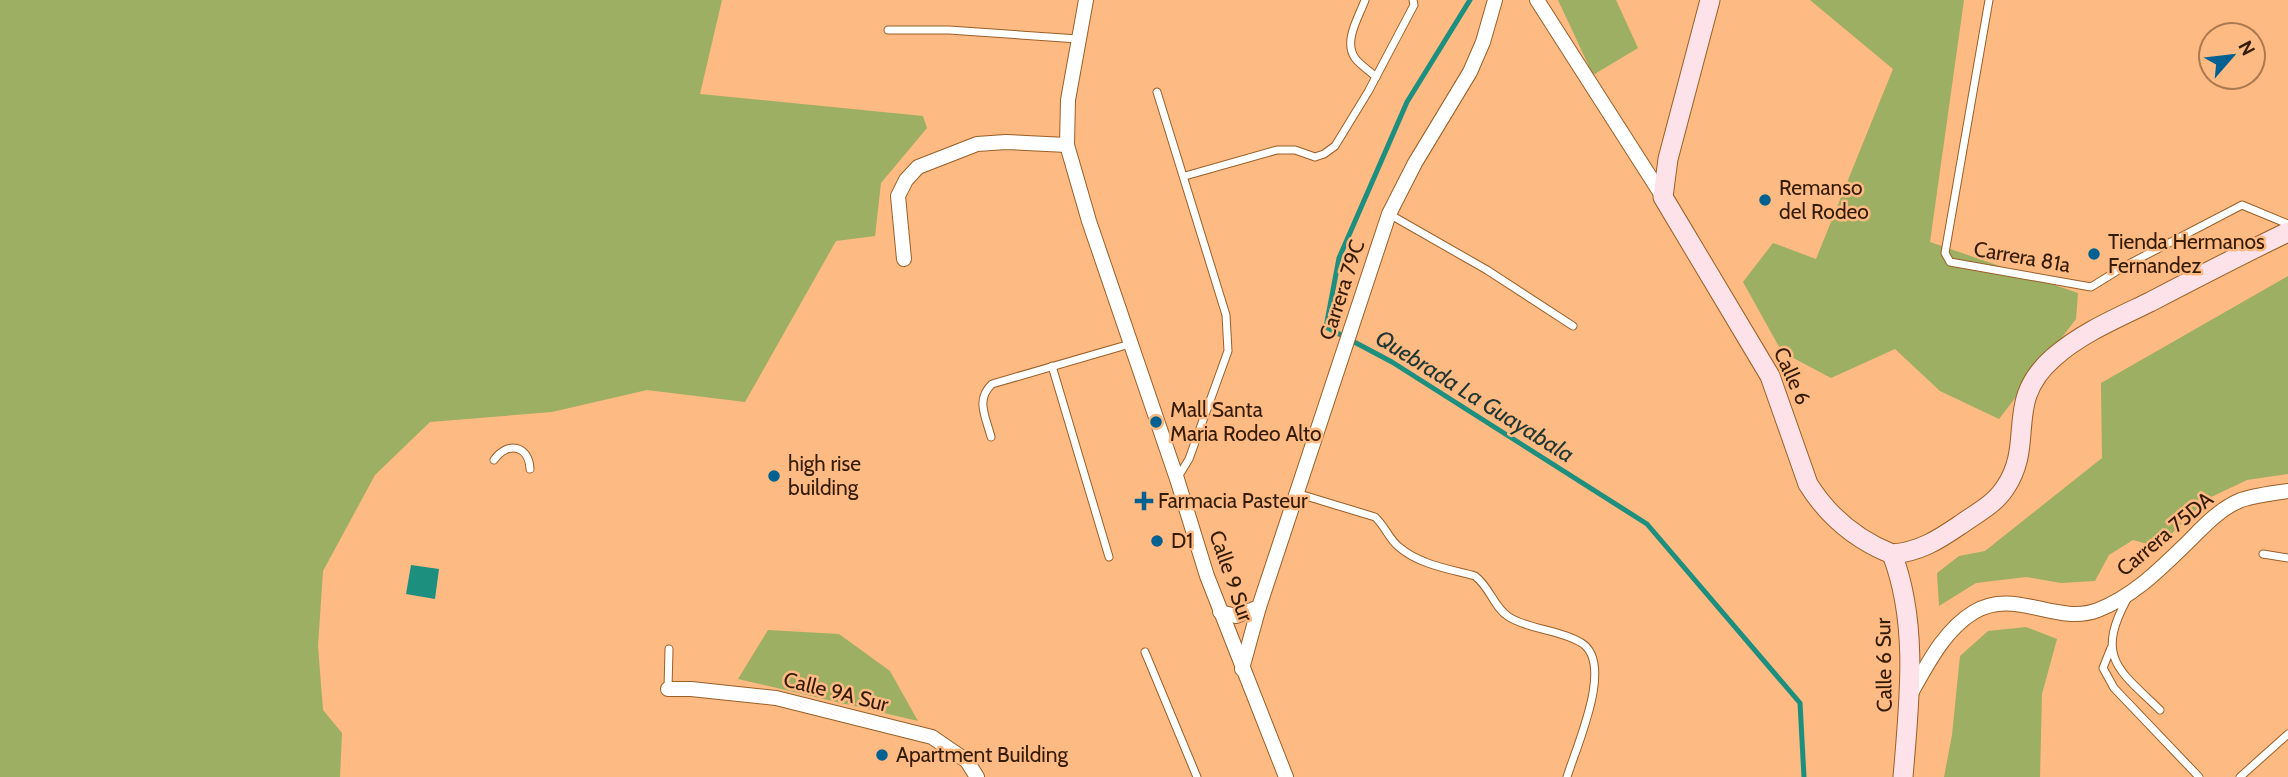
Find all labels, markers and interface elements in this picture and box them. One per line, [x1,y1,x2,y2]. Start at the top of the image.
north arrow [2197,21,2267,91]
text: N [2233,37,2260,60]
place label: Remanso del Rodeo [1779,175,1869,224]
marker: Remanso del Rodeo [1757,192,1773,208]
place label: Tienda Hermanos Fernandez [2108,229,2265,278]
street label: Carrera 81a [1972,236,2072,277]
street label: Carrera 79C [1314,237,1369,343]
marker: Tienda Hermanos Fernandez [2086,246,2102,262]
water label: Quebrada La Guayabala [1371,323,1579,469]
street label: Calle 6 [1769,343,1816,408]
place label: Mall Santa Maria Rodeo Alto [1170,397,1322,446]
marker: Mall Santa Maria Rodeo Alto [1148,414,1164,430]
place label: high rise building [788,451,861,500]
marker: high rise building [766,468,782,484]
street label: Carrera 75DA [2111,486,2218,581]
place label: Farmacia Pasteur [1158,488,1308,513]
marker: Farmacia Pasteur [1136,493,1152,509]
street label: Calle 9 Sur [1204,527,1259,625]
place label: D1 [1171,528,1193,553]
marker: D1 [1149,533,1165,549]
street label: Calle 6 Sur [1870,617,1897,713]
street label: Calle 9A Sur [781,666,891,717]
place label: Apartment Building [896,742,1069,767]
marker: Apartment Building [874,747,890,763]

